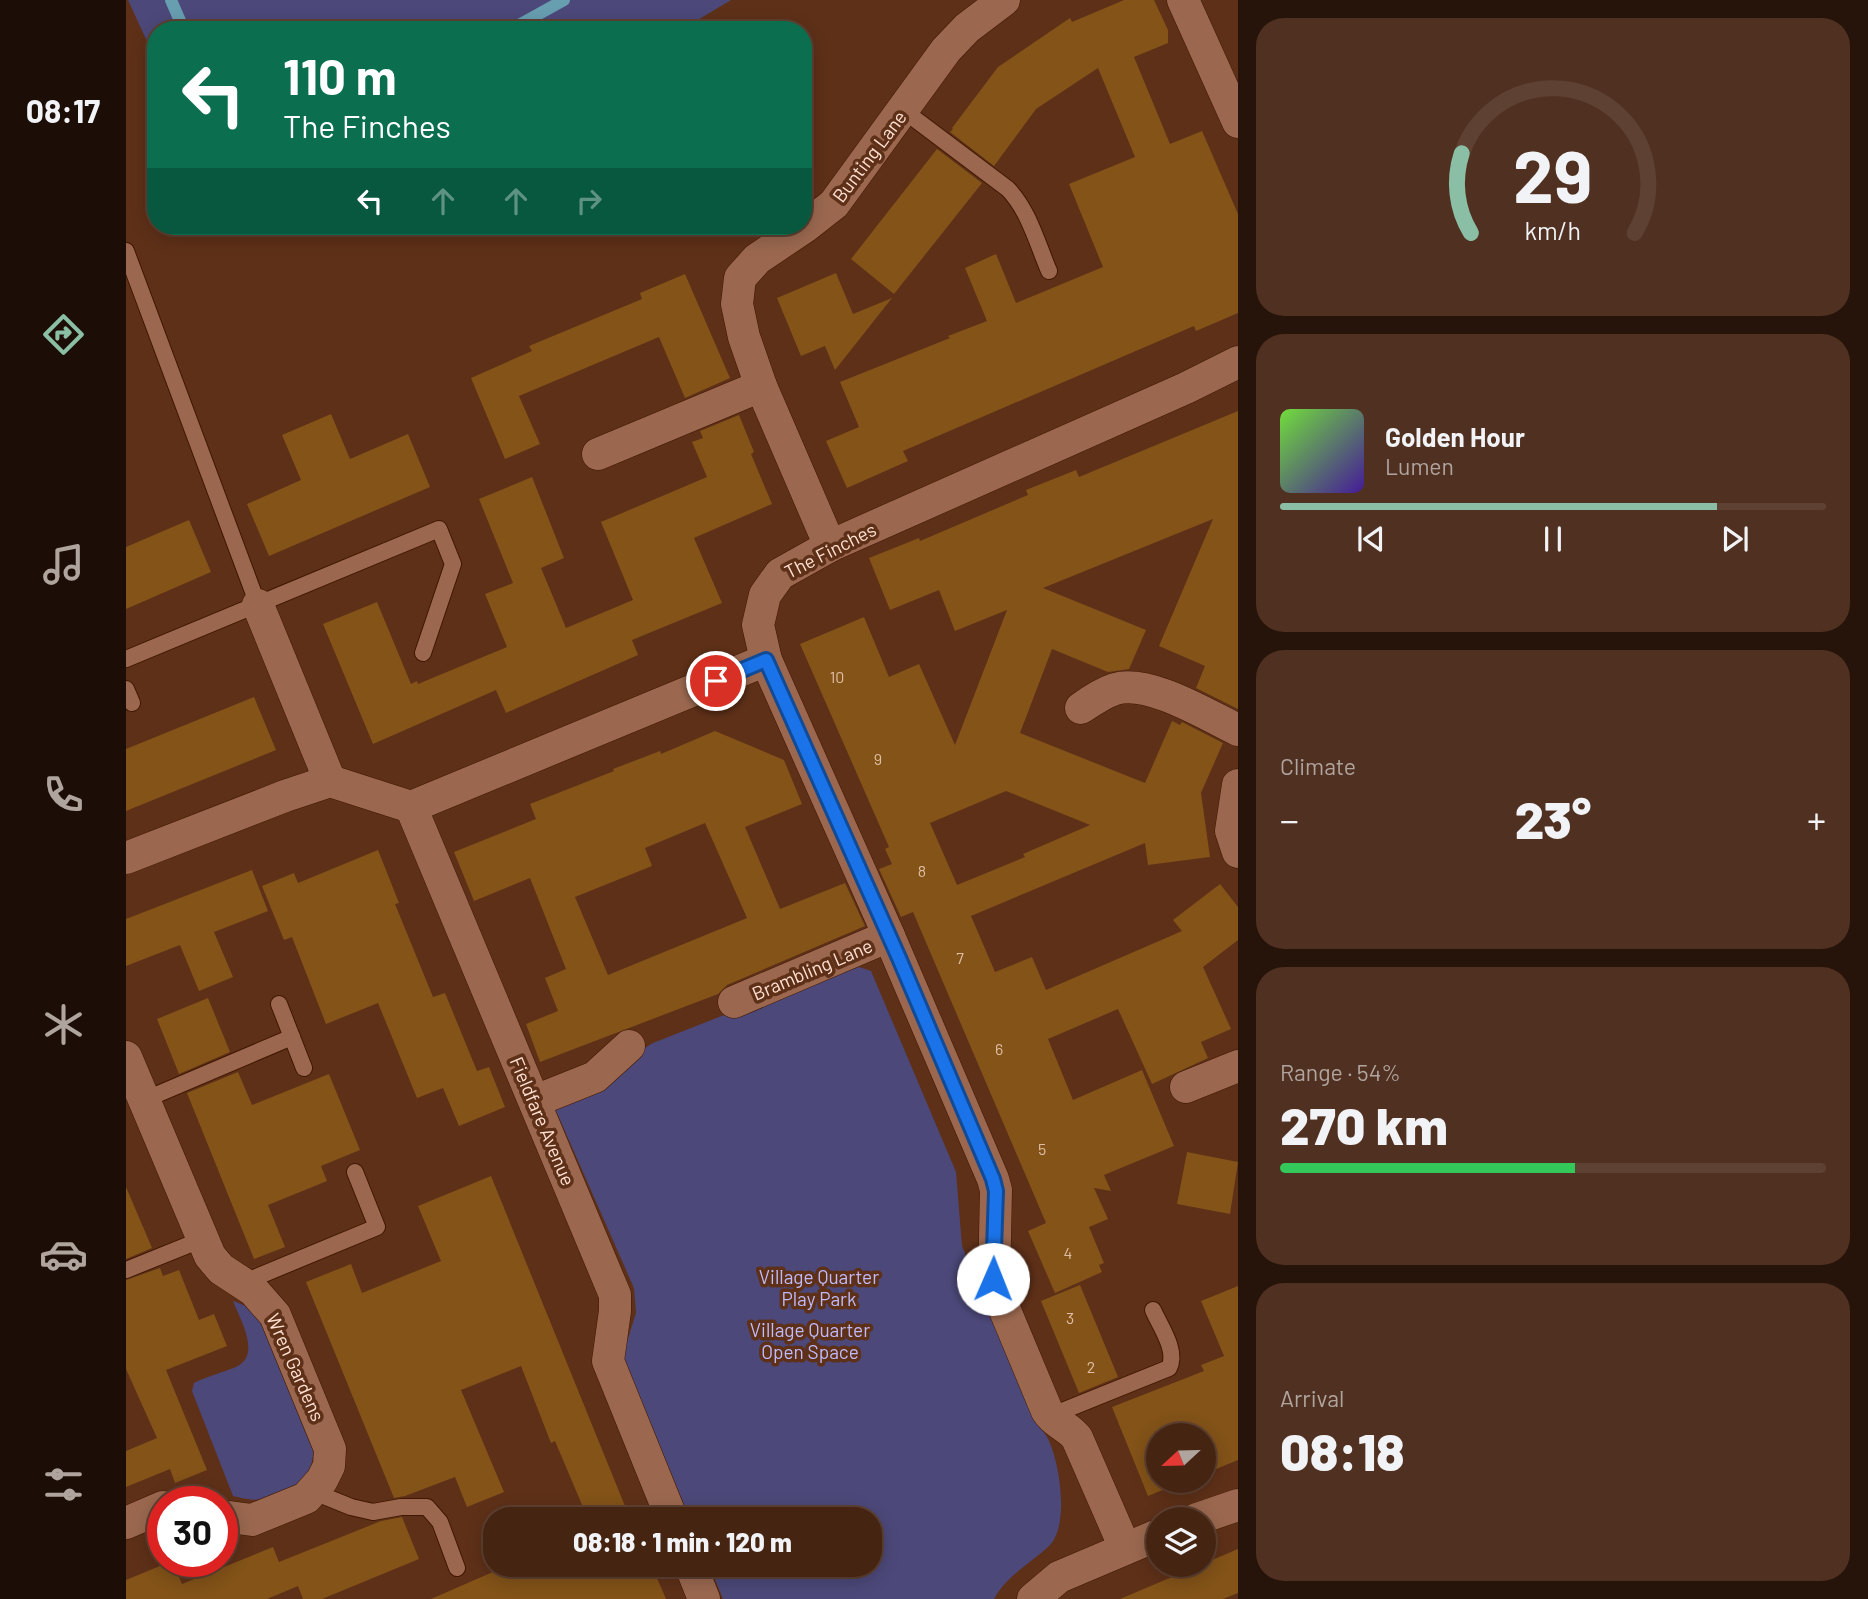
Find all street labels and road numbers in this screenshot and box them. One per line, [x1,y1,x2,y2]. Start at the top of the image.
street label: Bunting Lane [827,106,911,206]
street label: The Finches [780,517,880,583]
street label: Brambling Lane [748,933,876,1005]
street label: Fieldfare Avenue [505,1053,581,1189]
street label: Wren Gardens [262,1310,330,1424]

